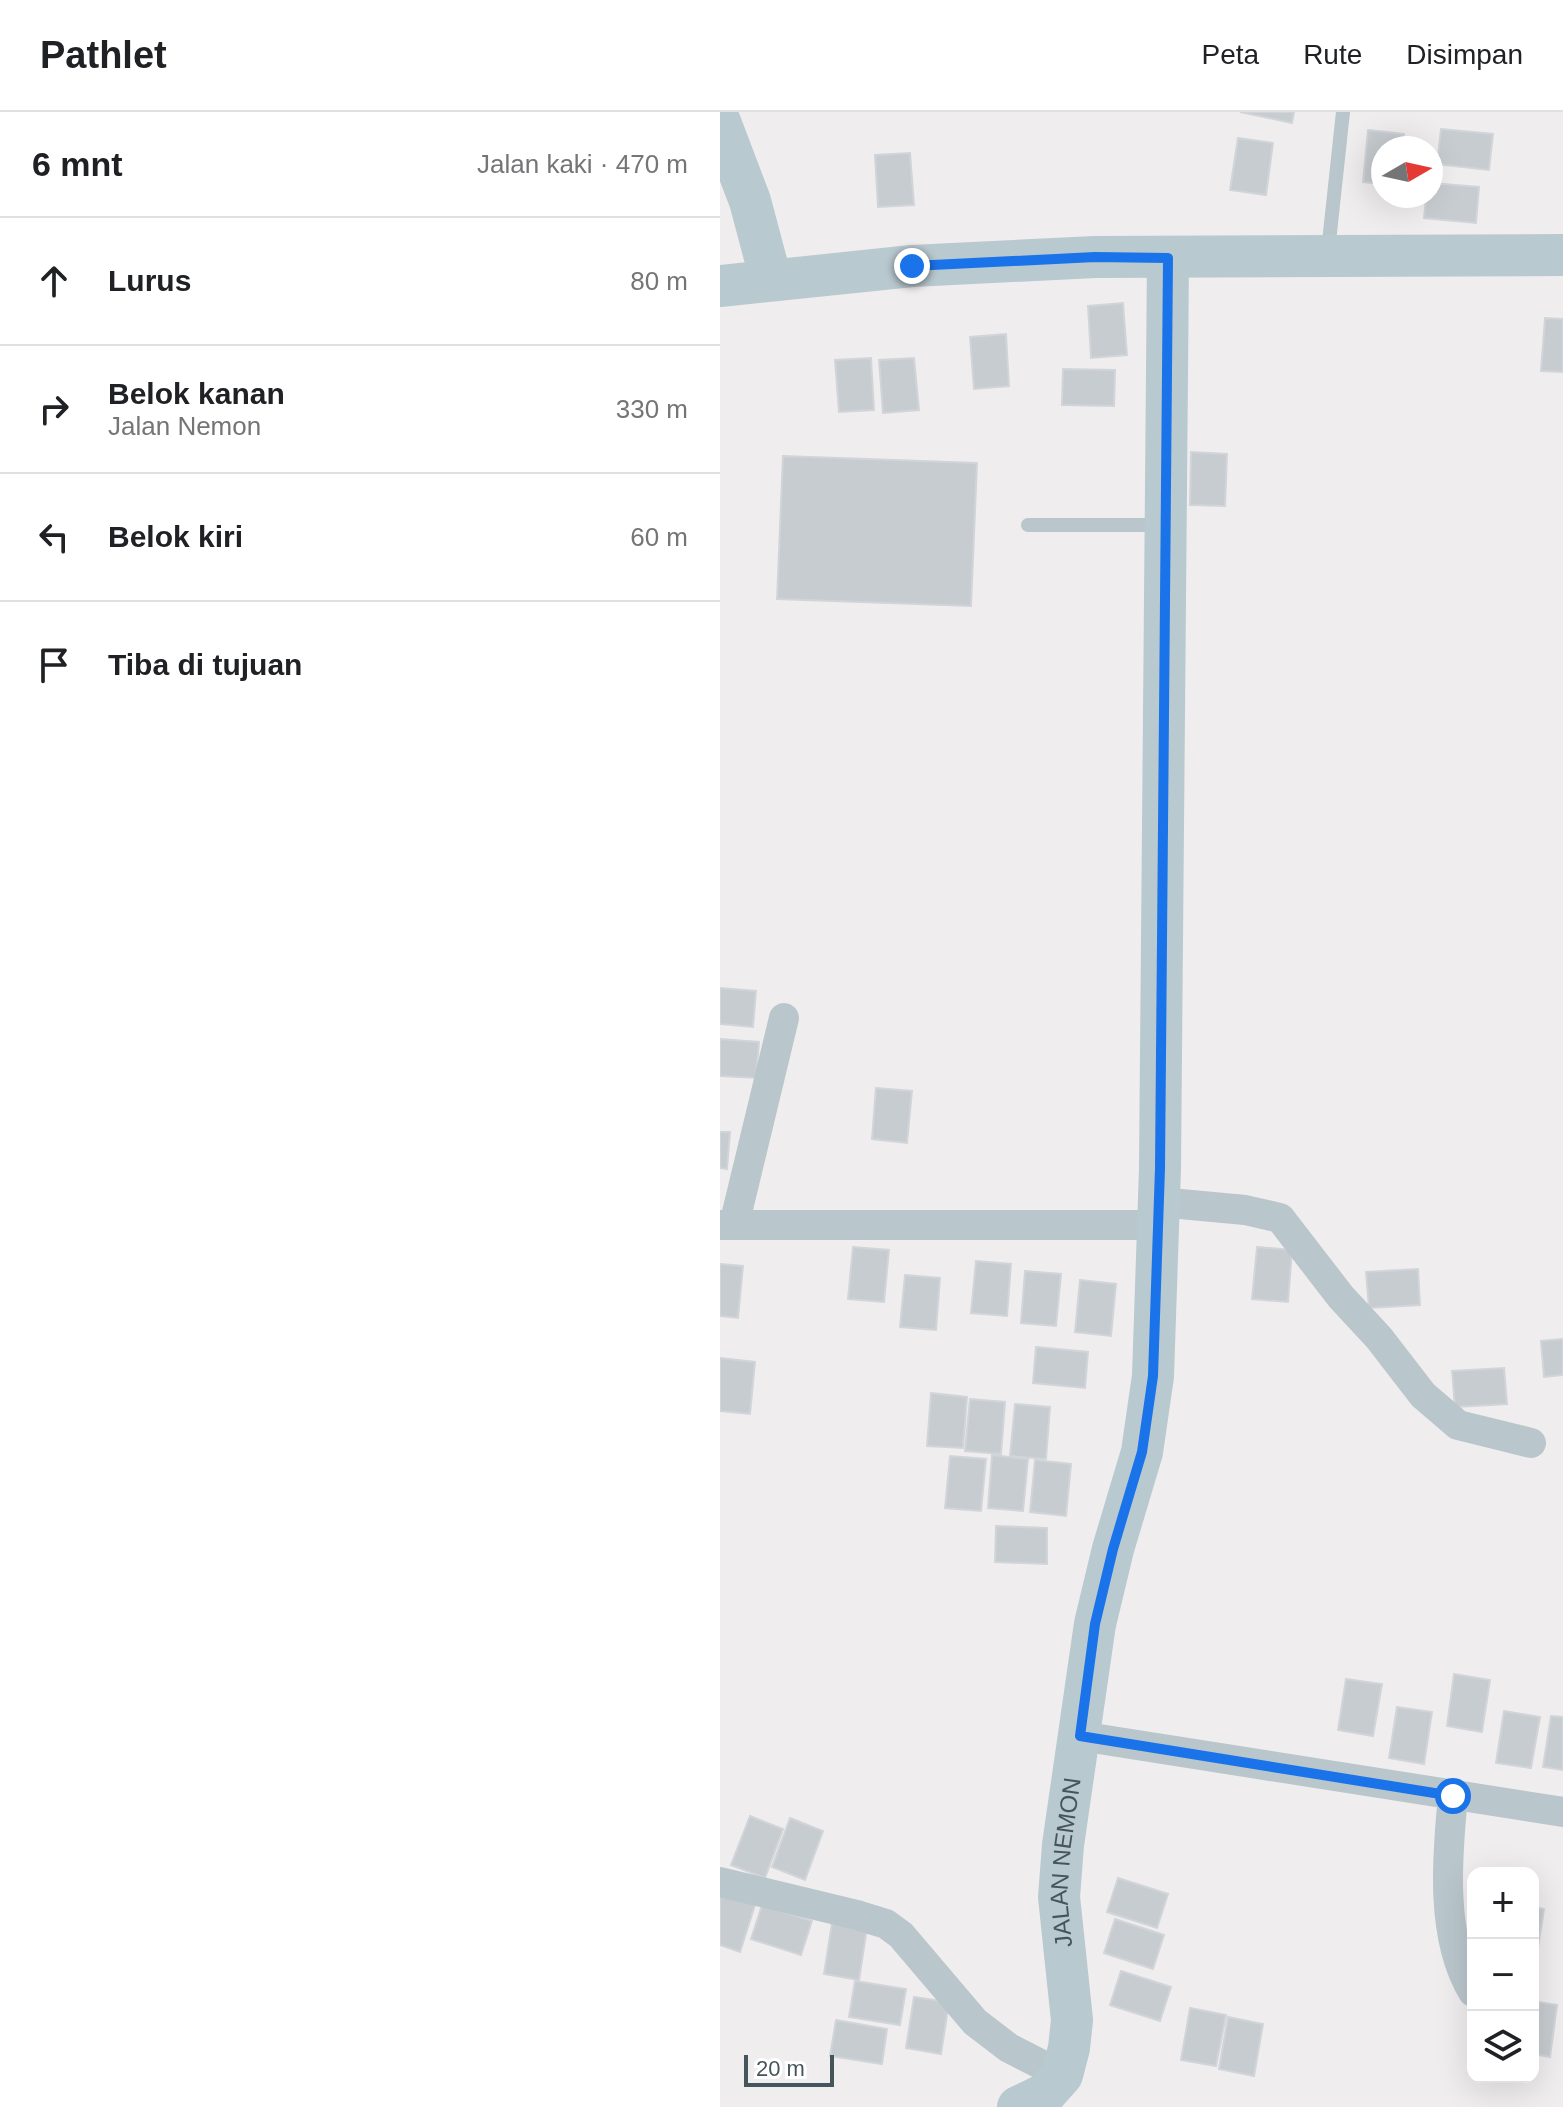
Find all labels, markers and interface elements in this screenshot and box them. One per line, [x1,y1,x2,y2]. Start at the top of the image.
text: Pathlet [40,34,167,76]
text: Peta [1202,39,1259,70]
text: Rute [1303,39,1362,70]
text: Disimpan [1406,39,1523,70]
north arrow [1371,136,1443,208]
text: 6 mnt [32,145,123,183]
text: Jalan kaki · 470 m [477,149,688,179]
route end [894,248,930,284]
icon: ahead [32,259,76,303]
text: Lurus [108,264,191,297]
text: 80 m [630,266,688,296]
text: Belok kanan [108,377,285,410]
icon: right [32,387,76,431]
text: 330 m [616,394,688,424]
text: Jalan Nemon [108,411,261,441]
icon: left [32,515,76,559]
text: Belok kiri [108,520,243,553]
text: 60 m [630,522,688,552]
icon: arrive [32,643,76,687]
text: Tiba di tujuan [108,648,302,681]
street label: JALAN NEMON [1044,1776,1086,1949]
route start [1435,1778,1471,1814]
map controls [1467,1867,1539,2083]
button: + [1467,1867,1539,1939]
button: − [1467,1939,1539,2011]
button: layers [1467,2011,1539,2083]
scale bar [744,2051,834,2087]
text: 20 m [756,2056,805,2081]

